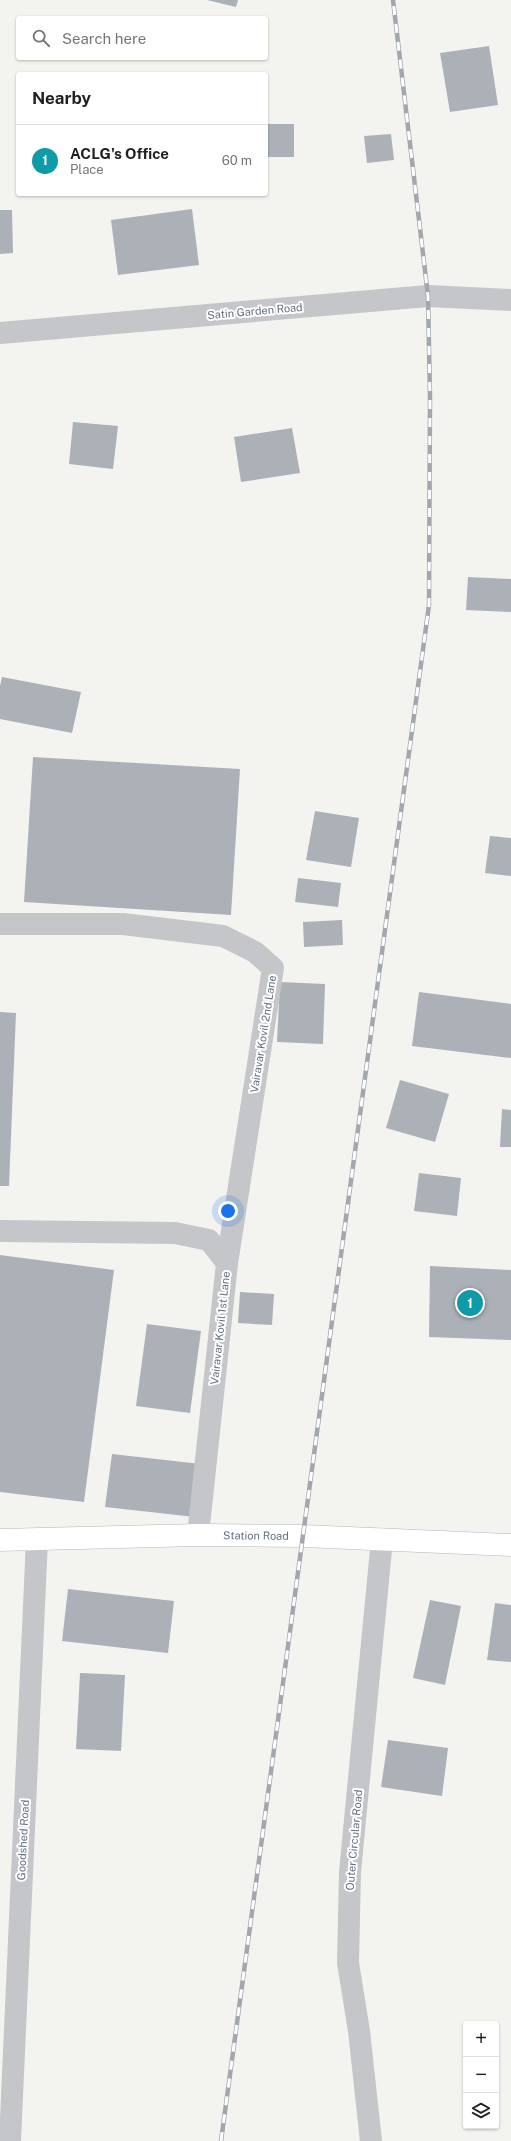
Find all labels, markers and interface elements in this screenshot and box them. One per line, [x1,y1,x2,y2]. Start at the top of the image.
search box [16,16,268,60]
icon: search [30,27,52,49]
text: Search here [62,30,146,47]
text: Nearby [32,88,91,108]
text: ACLG's Office [70,145,169,162]
text: 1 [42,153,48,168]
text: 60 m [222,153,252,168]
text: Place [70,162,104,177]
street label: Satin Garden Road [207,301,303,321]
street label: Vairavar Kovil 2nd Lane [248,974,278,1094]
your location [218,1201,238,1221]
street label: Vairavar Kovil 1st Lane [208,1271,232,1385]
pin: 1 [457,1288,483,1318]
street label: Station Road [223,1529,289,1542]
street label: Outer Circular Road [344,1789,364,1891]
street label: Goodshed Road [15,1799,31,1881]
map controls [463,2021,499,2129]
button: + [463,2021,499,2057]
button: − [463,2057,499,2093]
button: layers [463,2093,499,2129]

